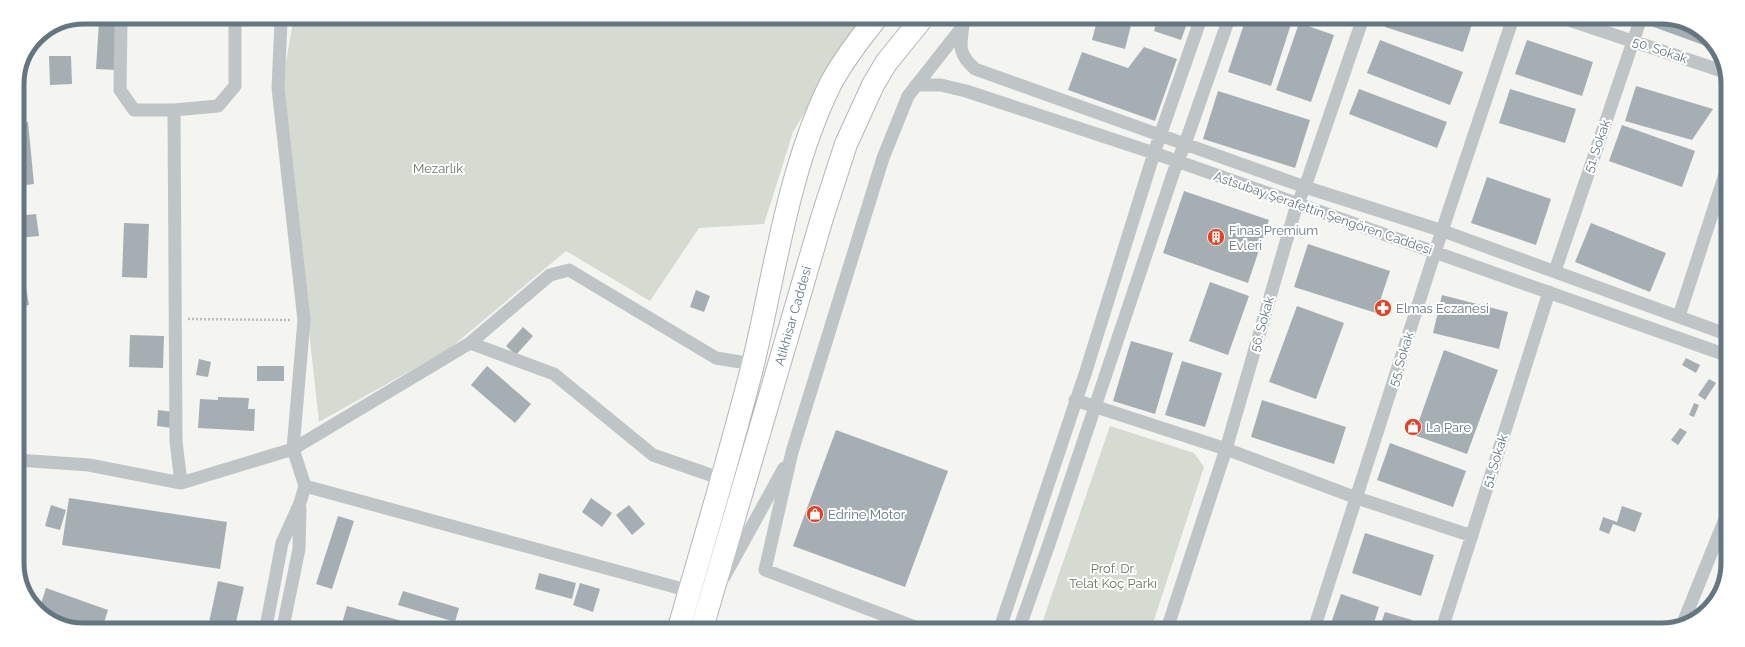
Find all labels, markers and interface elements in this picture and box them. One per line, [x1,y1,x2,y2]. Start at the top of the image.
street label: 50. Sokak [1630,34,1690,66]
street label: 51. Sokak [1581,118,1613,174]
park label: Mezarlık [413,161,463,176]
street label: Astsubay Şerafettin Şengören Caddesi [1212,168,1434,258]
place label: Finas Premium Evleri [1229,223,1318,253]
building icon: Finas Premium Evleri [1206,227,1226,247]
street label: Atikhisar Caddesi [772,264,814,368]
street label: 56. Sokak [1247,294,1277,354]
pharmacy icon: Elmas Eczanesi [1373,298,1393,318]
place label: Elmas Eczanesi [1396,301,1489,316]
street label: 55. Sokak [1386,330,1416,388]
shop icon: La Pare [1403,417,1423,437]
place label: La Pare [1426,420,1471,435]
street label: 51. Sokak [1479,432,1511,489]
shop icon: Edrine Motor [805,504,825,524]
place label: Edrine Motor [828,507,906,522]
park label: Prof. Dr. Telat Koç Parkı [1069,561,1157,591]

